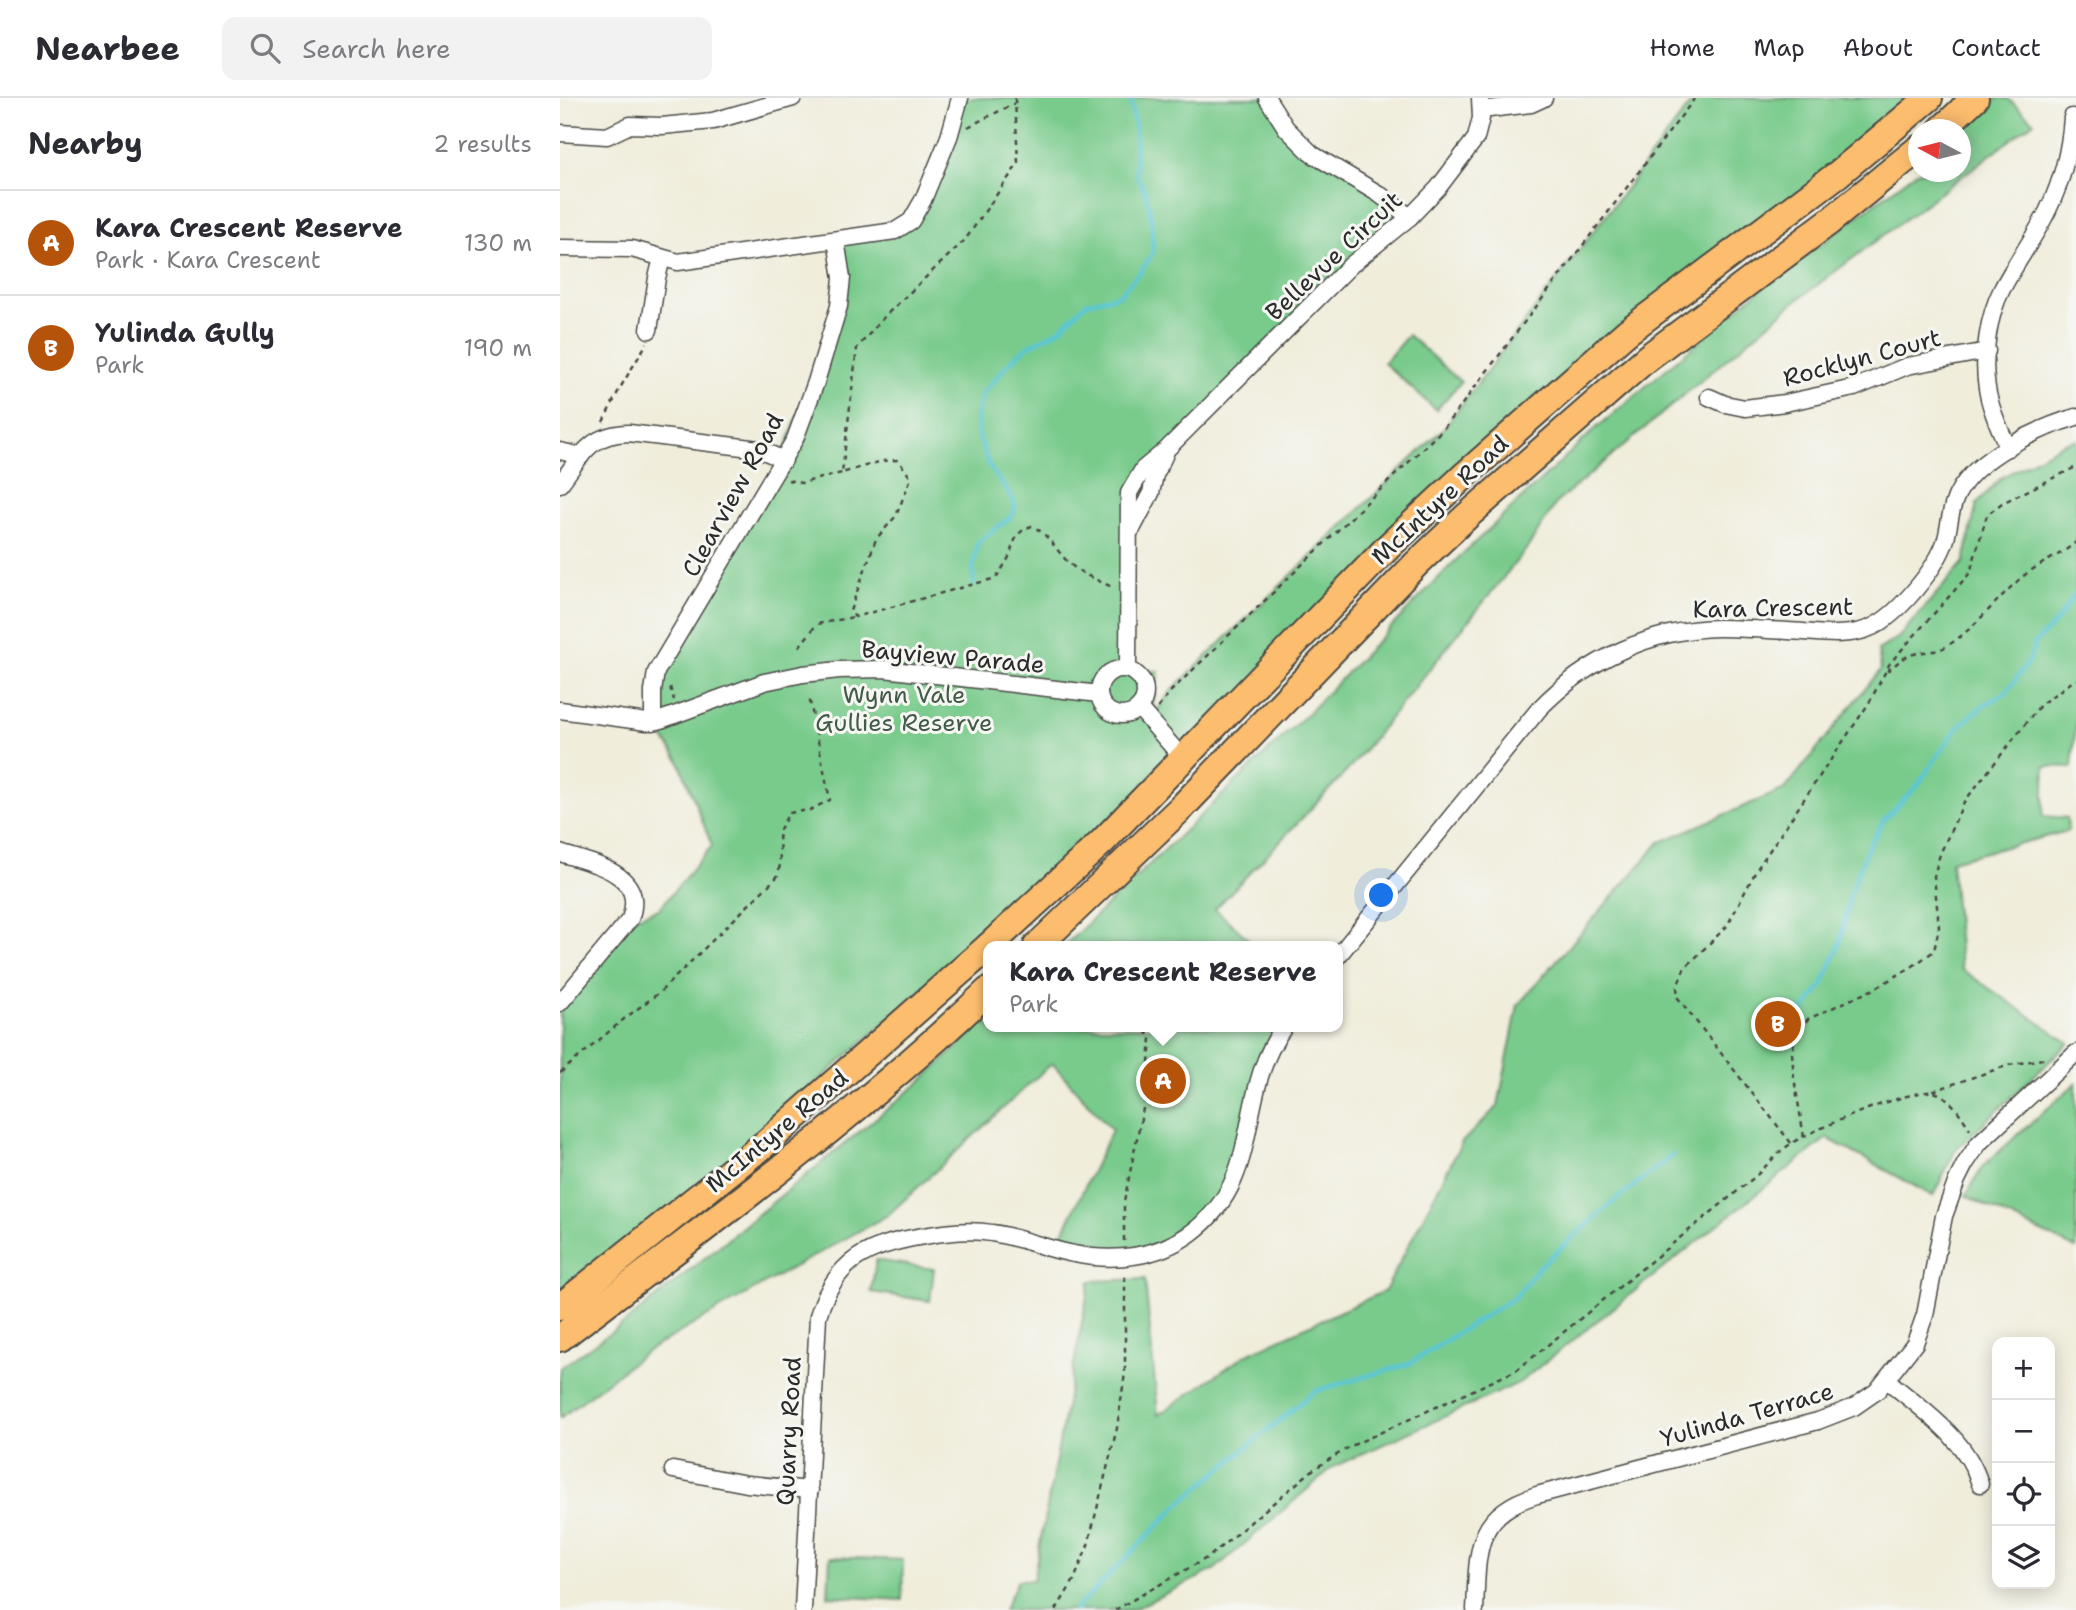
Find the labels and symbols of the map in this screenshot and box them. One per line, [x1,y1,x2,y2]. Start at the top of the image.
north arrow [1908,119,1971,182]
street label: Bellevue Circuit [1259,184,1409,328]
street label: Rocklyn Court [1780,322,1944,394]
street label: Clearview Road [675,407,791,583]
street label: McIntyre Road [1364,428,1516,572]
street label: Kara Crescent [1692,591,1854,625]
street label: Bayview Parade [860,633,1046,681]
park label: Wynn Vale Gullies Reserve [815,679,993,739]
your location [1364,878,1398,912]
pin: B [1755,998,1801,1050]
pin: A [1140,1055,1186,1107]
street label: McIntyre Road [699,1062,855,1200]
street label: Quarry Road [769,1356,809,1506]
street label: Yulinda Terrace [1657,1375,1837,1455]

